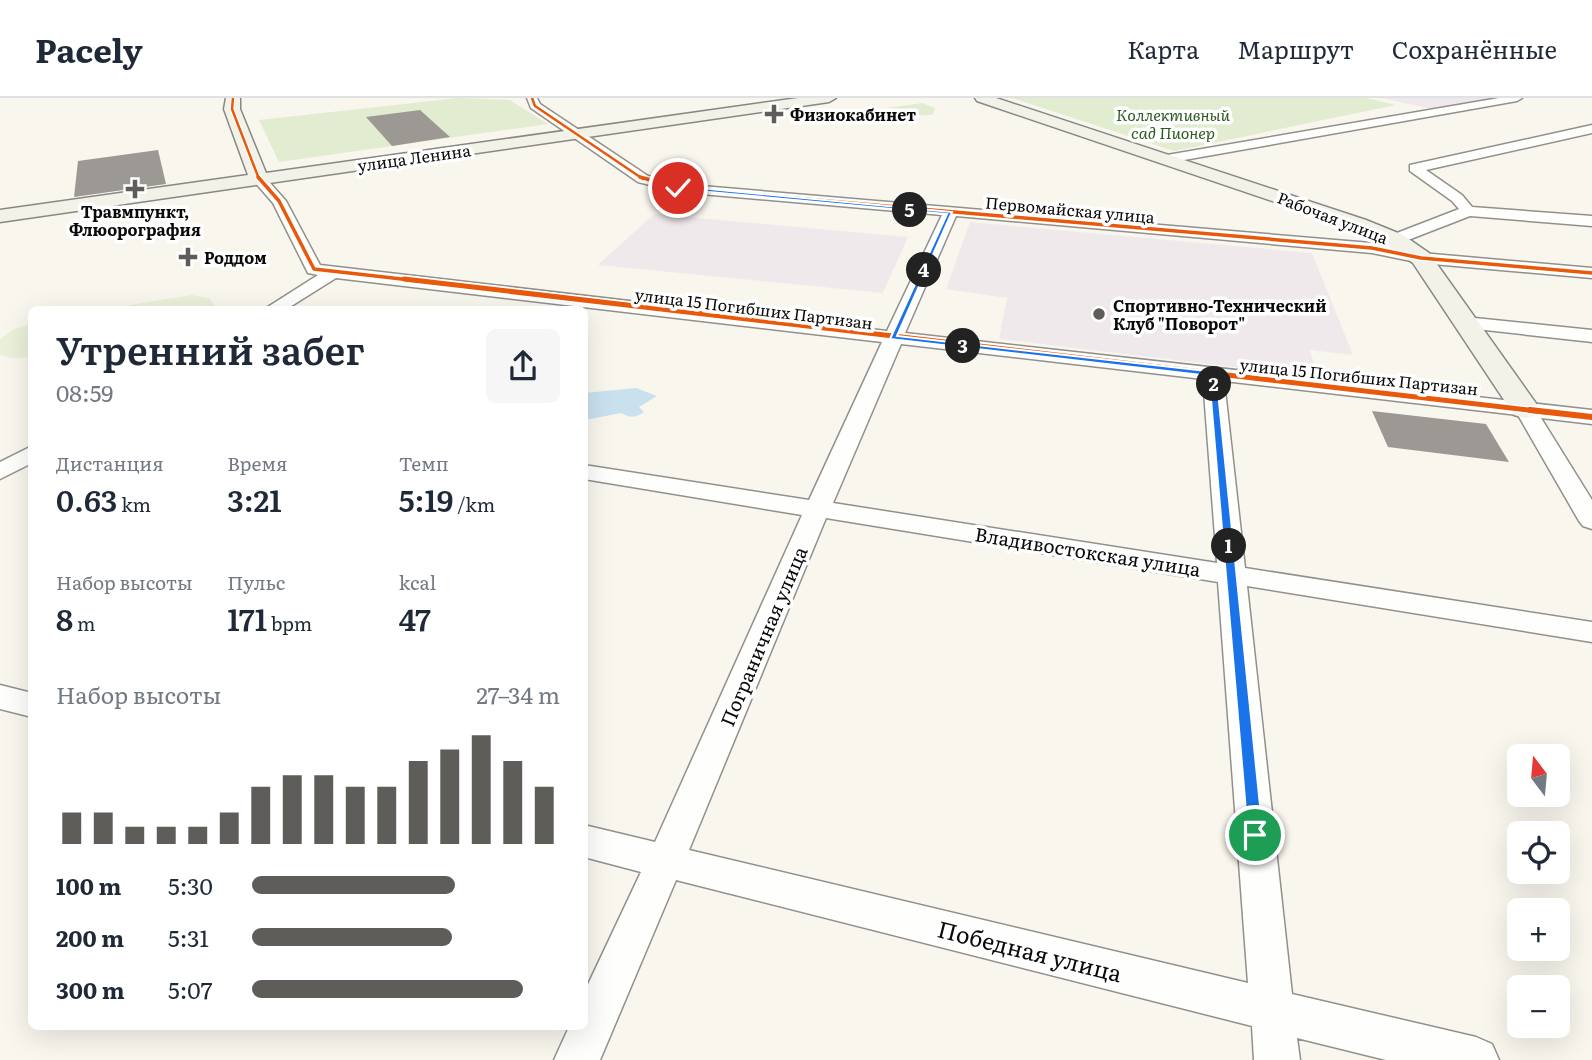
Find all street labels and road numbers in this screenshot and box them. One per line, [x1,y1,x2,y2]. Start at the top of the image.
street label: улица Ленина [356,137,473,177]
street label: Рабочая улица [1274,185,1392,249]
street label: Первомайская улица [984,190,1156,228]
street label: улица 15 Погибших Партизан [634,282,874,335]
street label: улица 15 Погибших Партизан [1239,352,1479,400]
street label: Владивостокская улица [973,519,1204,583]
street label: Пограничная улица [712,541,814,730]
street label: Победная улица [934,911,1126,989]

